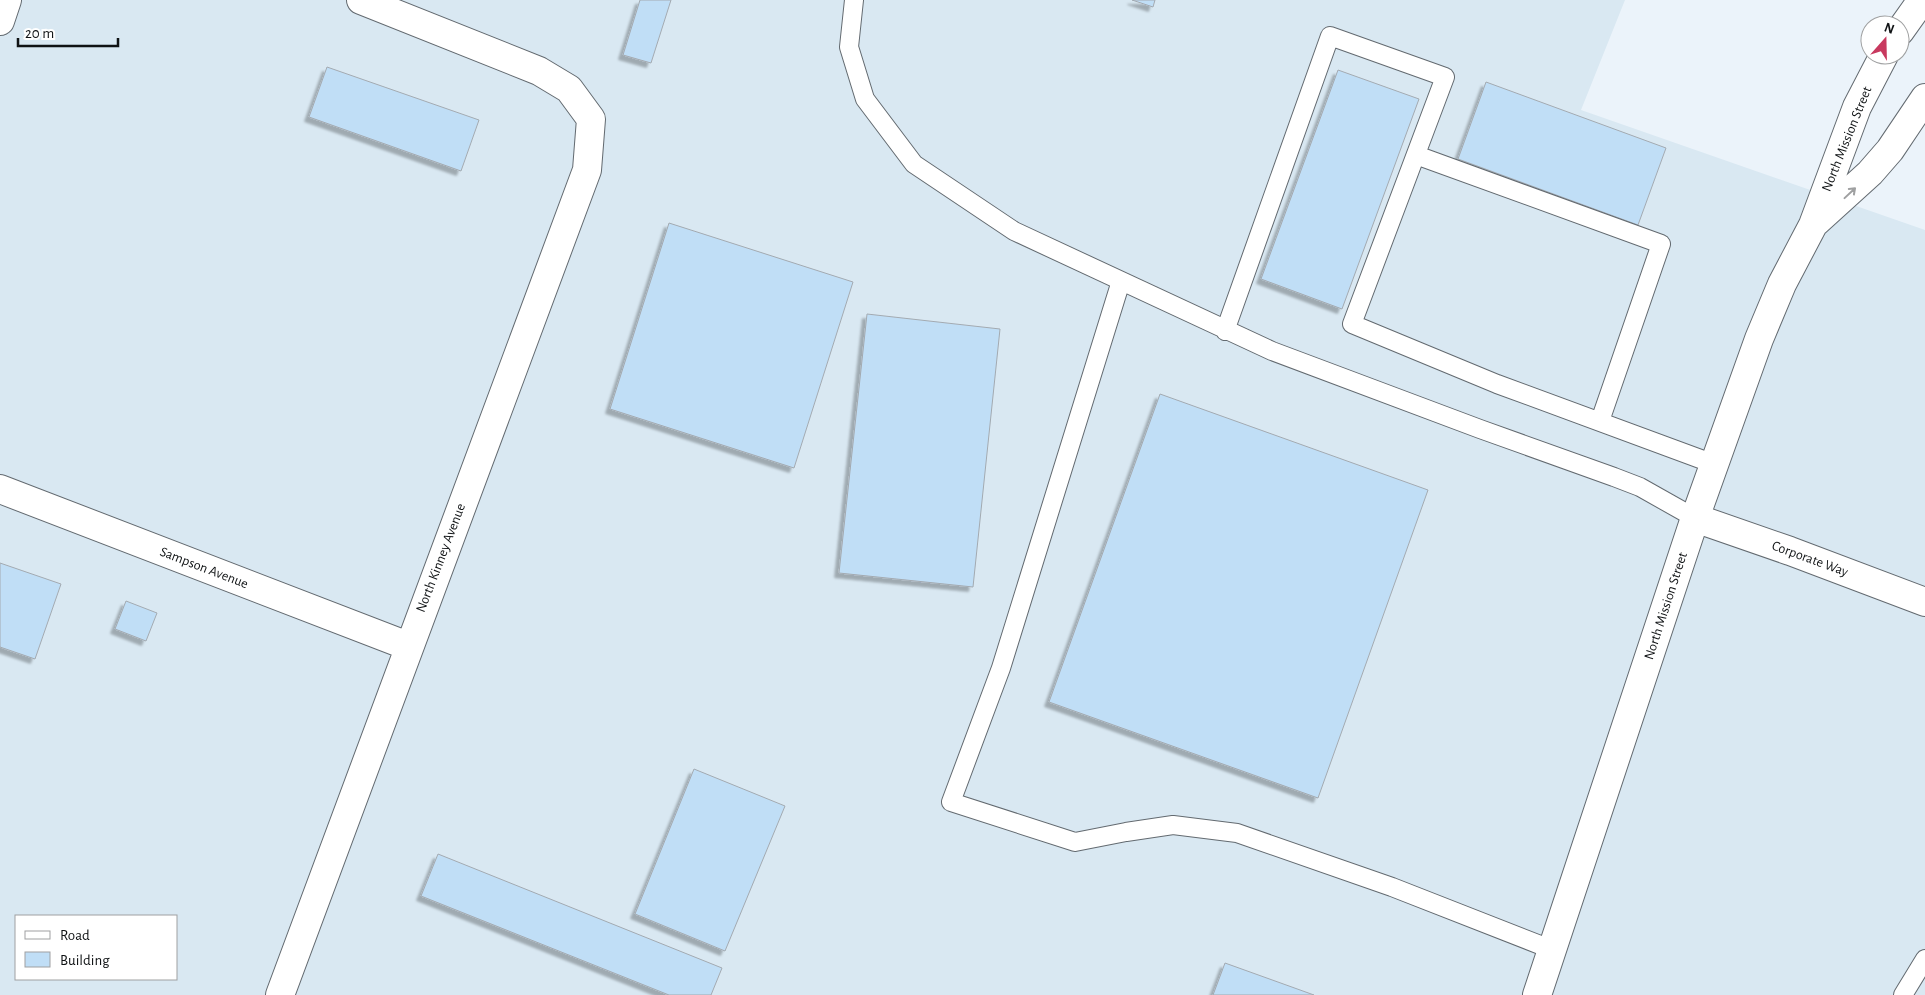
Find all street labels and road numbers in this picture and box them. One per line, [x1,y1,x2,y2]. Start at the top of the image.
street label: North Mission Street [1820,84,1875,194]
street label: North Kinney Avenue [414,502,468,614]
street label: Corporate Way [1770,539,1850,579]
street label: Sampson Avenue [158,545,250,591]
street label: North Mission Street [1642,550,1690,661]

